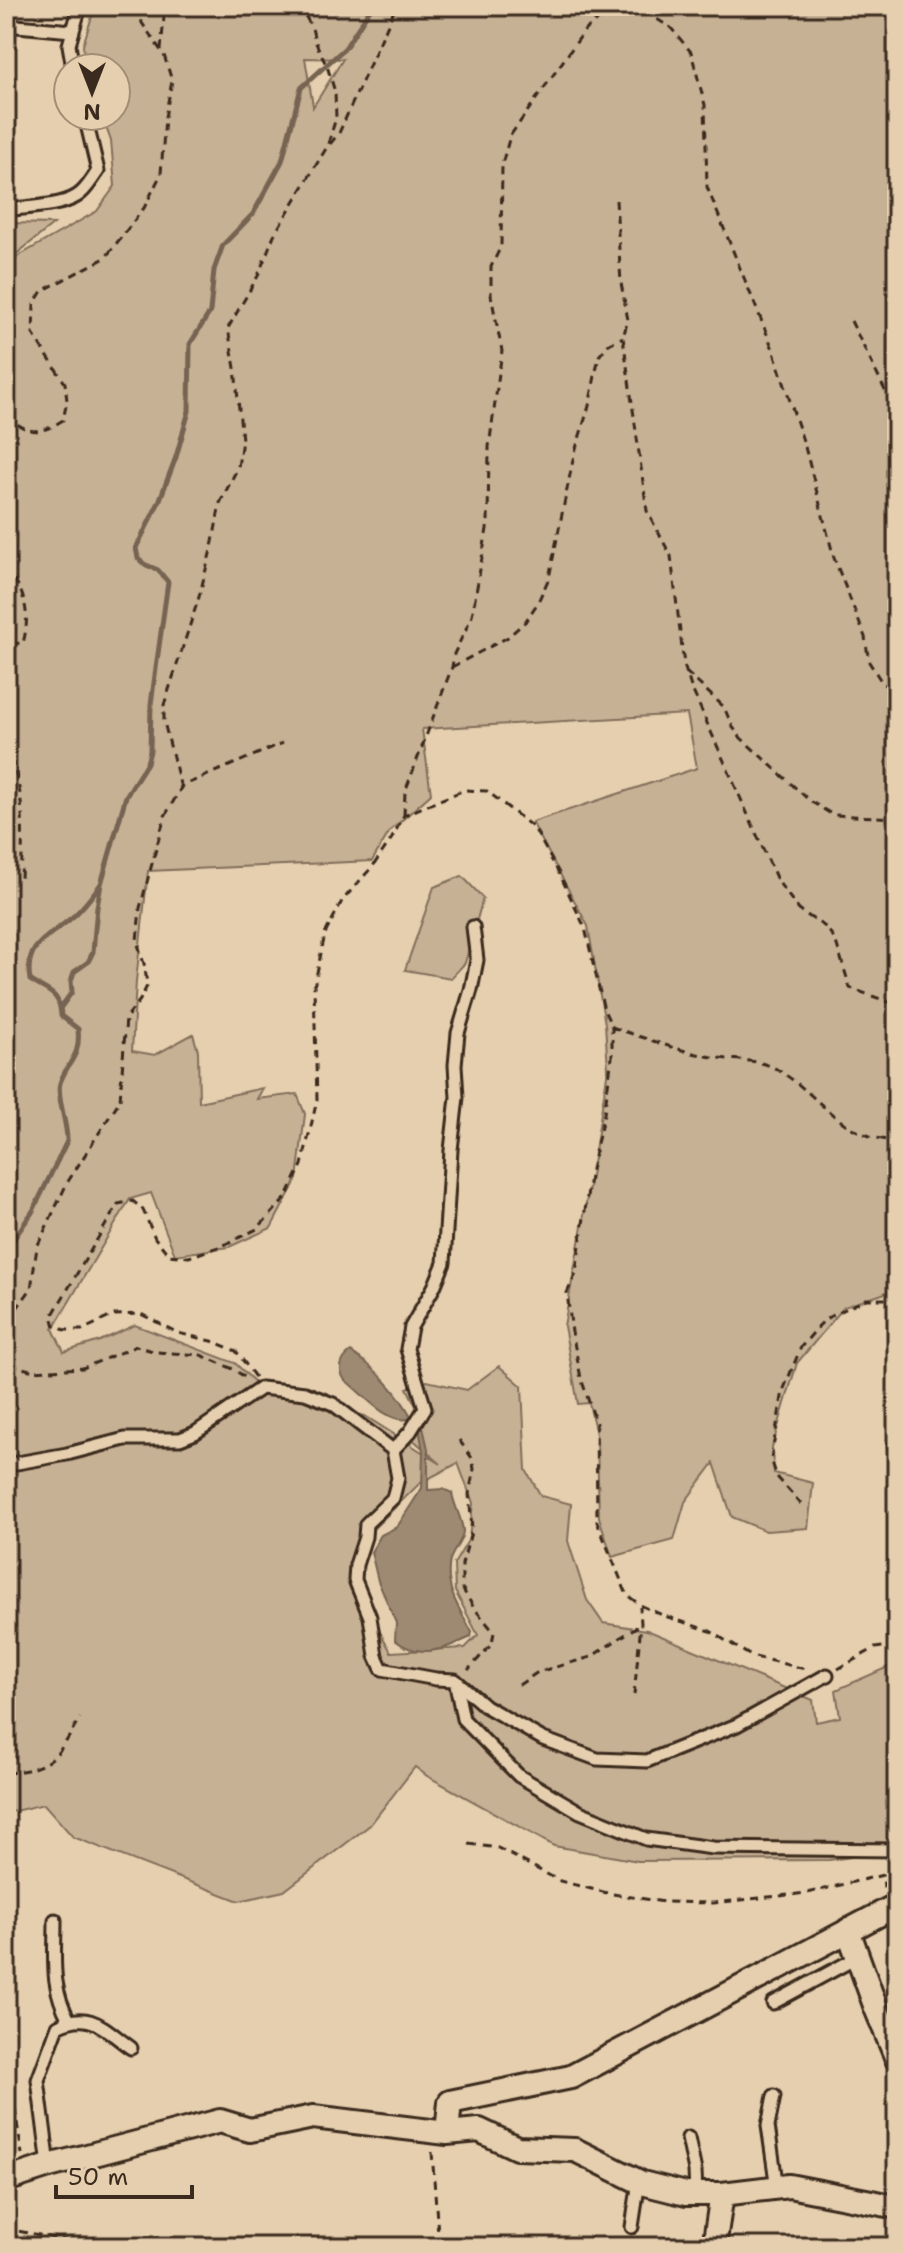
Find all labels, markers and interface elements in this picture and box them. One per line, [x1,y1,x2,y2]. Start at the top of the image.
north arrow [52,52,132,132]
text: N [83,97,101,126]
scale bar [56,2149,192,2199]
text: 50 m [68,2161,128,2193]

